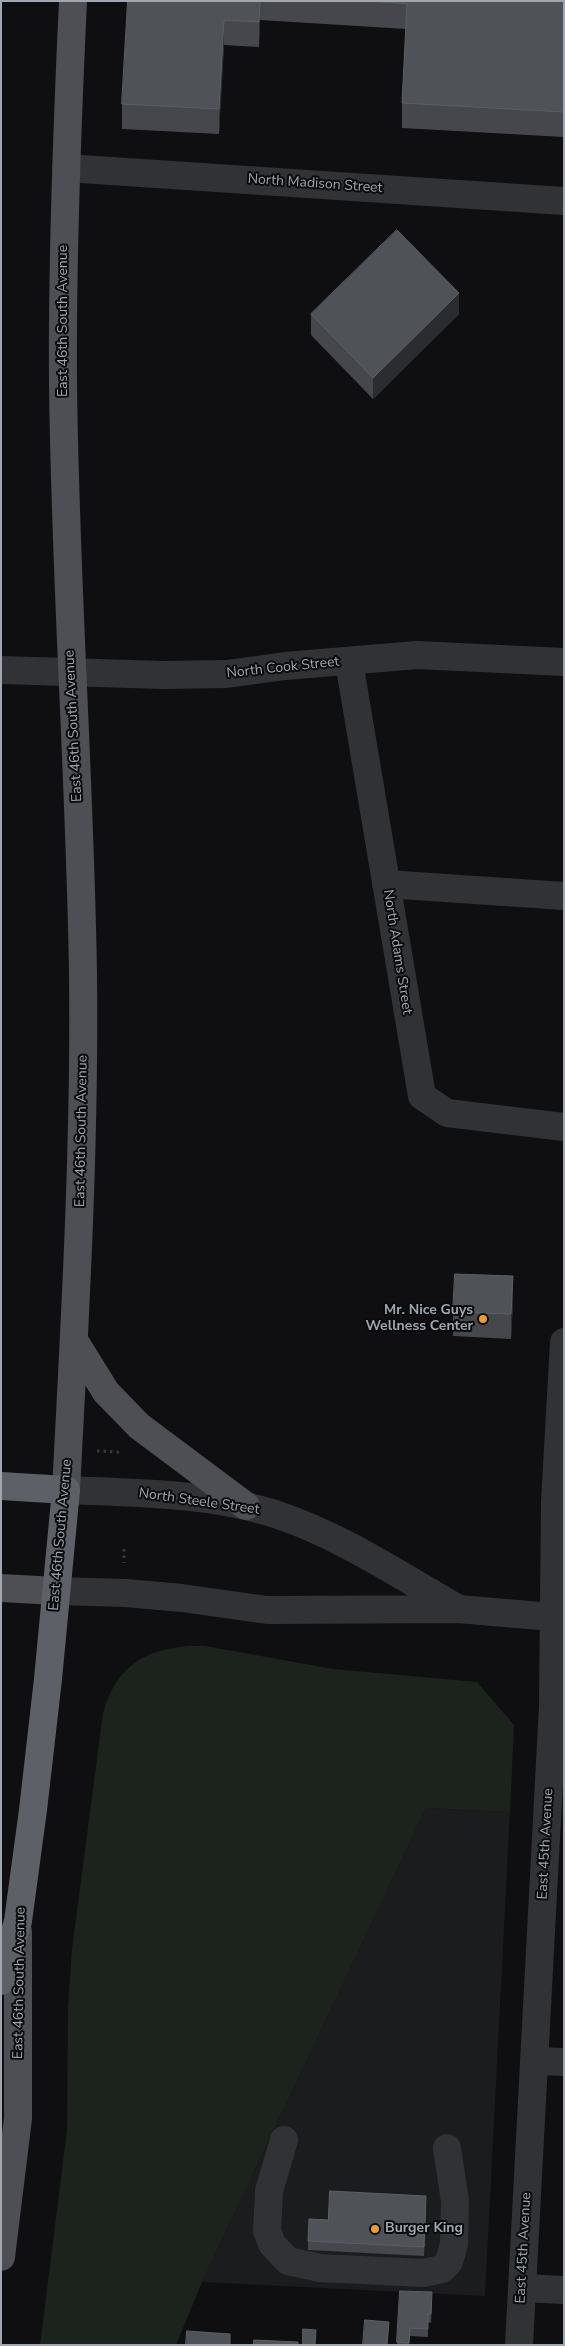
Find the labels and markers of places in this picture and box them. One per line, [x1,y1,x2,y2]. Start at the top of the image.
place label: Mr. Nice Guys Wellness Center [365,1303,473,1335]
marker: Mr. Nice Guys Wellness Center [477,1313,489,1325]
place label: Burger King [385,2221,463,2237]
marker: Burger King [369,2223,381,2235]

